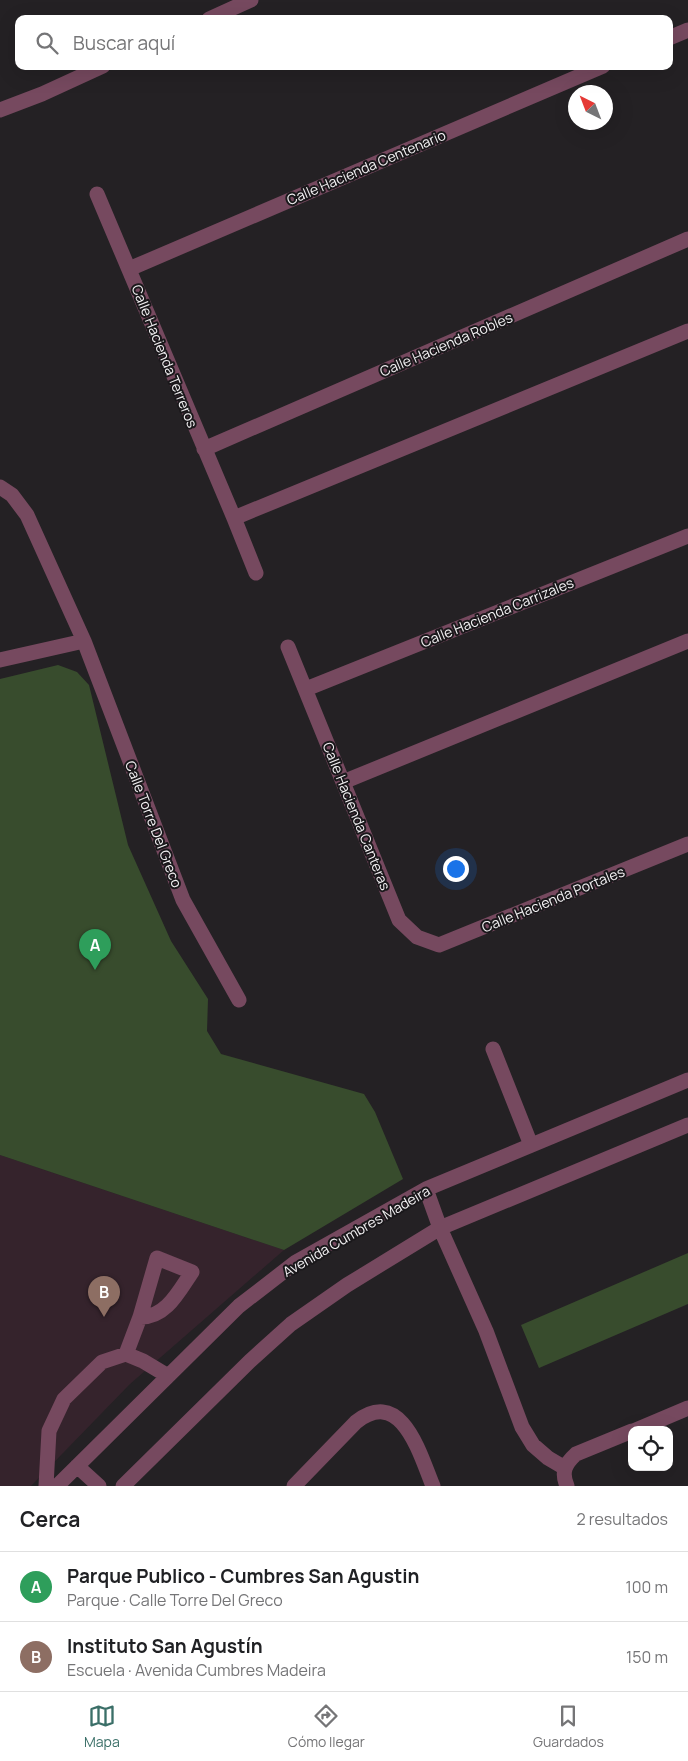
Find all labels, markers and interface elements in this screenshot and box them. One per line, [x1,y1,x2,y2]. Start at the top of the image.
search box [15,15,673,70]
icon: search [33,29,61,57]
text: Buscar aquí [73,30,175,56]
north arrow [568,85,613,130]
street label: Calle Hacienda Centenario [284,125,448,209]
street label: Calle Hacienda Terreros [128,282,202,430]
street label: Calle Hacienda Robles [377,307,515,381]
street label: Calle Hacienda Carrizales [418,573,576,651]
street label: Calle Hacienda Canteras [319,739,395,893]
street label: Calle Torre Del Greco [121,758,187,890]
your location [443,856,469,882]
street label: Calle Hacienda Portales [479,862,627,936]
pin: A [79,929,111,970]
street label: Avenida Cumbres Madeira [279,1181,433,1281]
pin: B [88,1276,120,1317]
map controls [628,1426,673,1471]
button: locate [628,1426,673,1471]
text: Cerca [20,1505,80,1533]
text: 2 resultados [577,1508,668,1530]
text: Parque Publico - Cumbres San Agustin [67,1563,419,1589]
text: A [31,1576,41,1598]
text: 100 m [625,1576,668,1598]
text: Parque · Calle Torre Del Greco [67,1589,283,1611]
text: Instituto San Agustín [67,1633,263,1659]
text: B [31,1646,41,1668]
text: 150 m [626,1646,668,1668]
text: Escuela · Avenida Cumbres Madeira [67,1659,326,1681]
tab: Mapa [84,1702,120,1751]
tab: Cómo llegar [288,1702,365,1751]
tab: Guardados [533,1702,604,1751]

